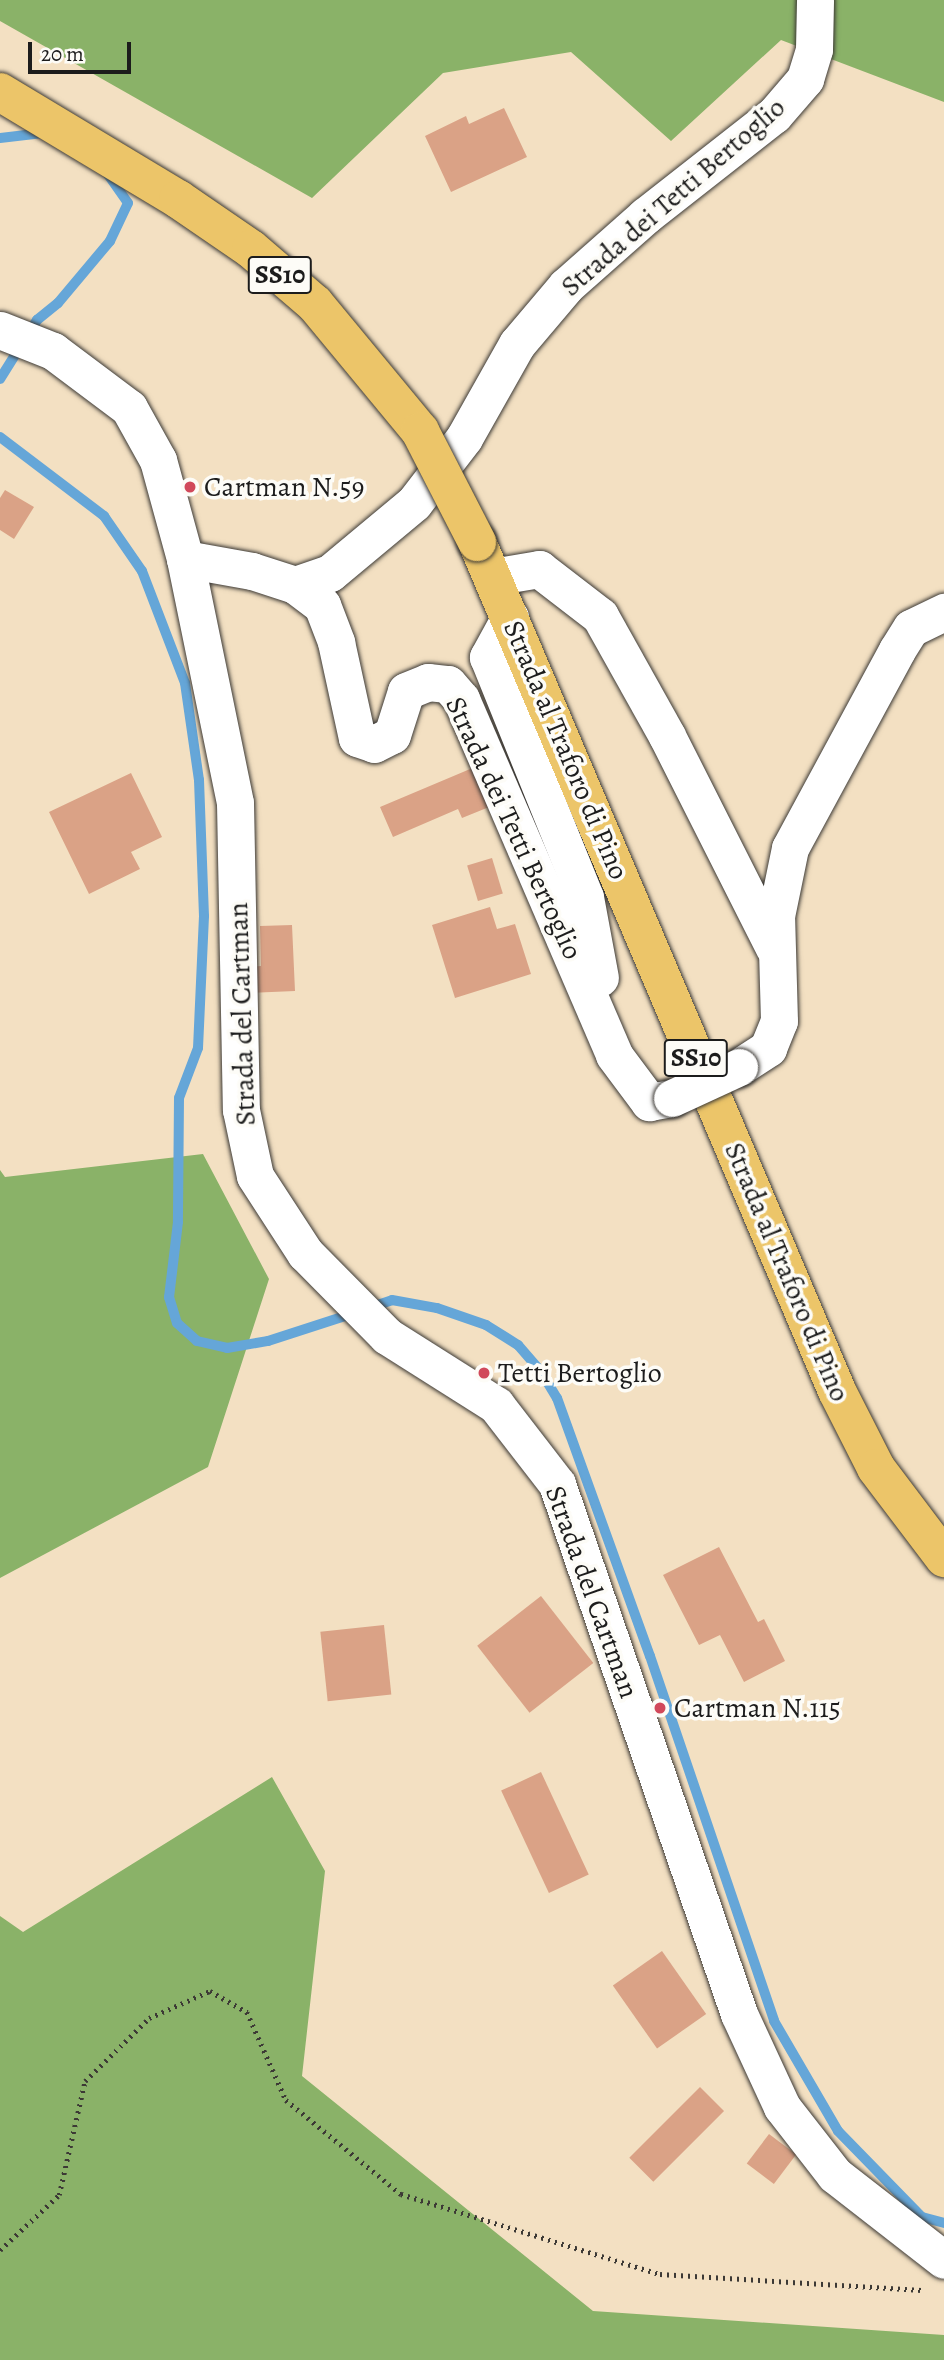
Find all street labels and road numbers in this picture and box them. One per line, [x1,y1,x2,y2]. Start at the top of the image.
street label: Strada dei Tetti Bertoglio [554,91,792,303]
road number: SS10 [247,252,313,298]
street label: Strada al Traforo di Pino [496,615,636,885]
street label: Strada dei Tetti Bertoglio [438,691,590,965]
street label: Strada del Cartman [221,902,263,1126]
road number: SS10 [663,1036,729,1080]
street label: Strada al Traforo di Pino [717,1137,857,1407]
street label: Strada del Cartman [538,1481,646,1703]

